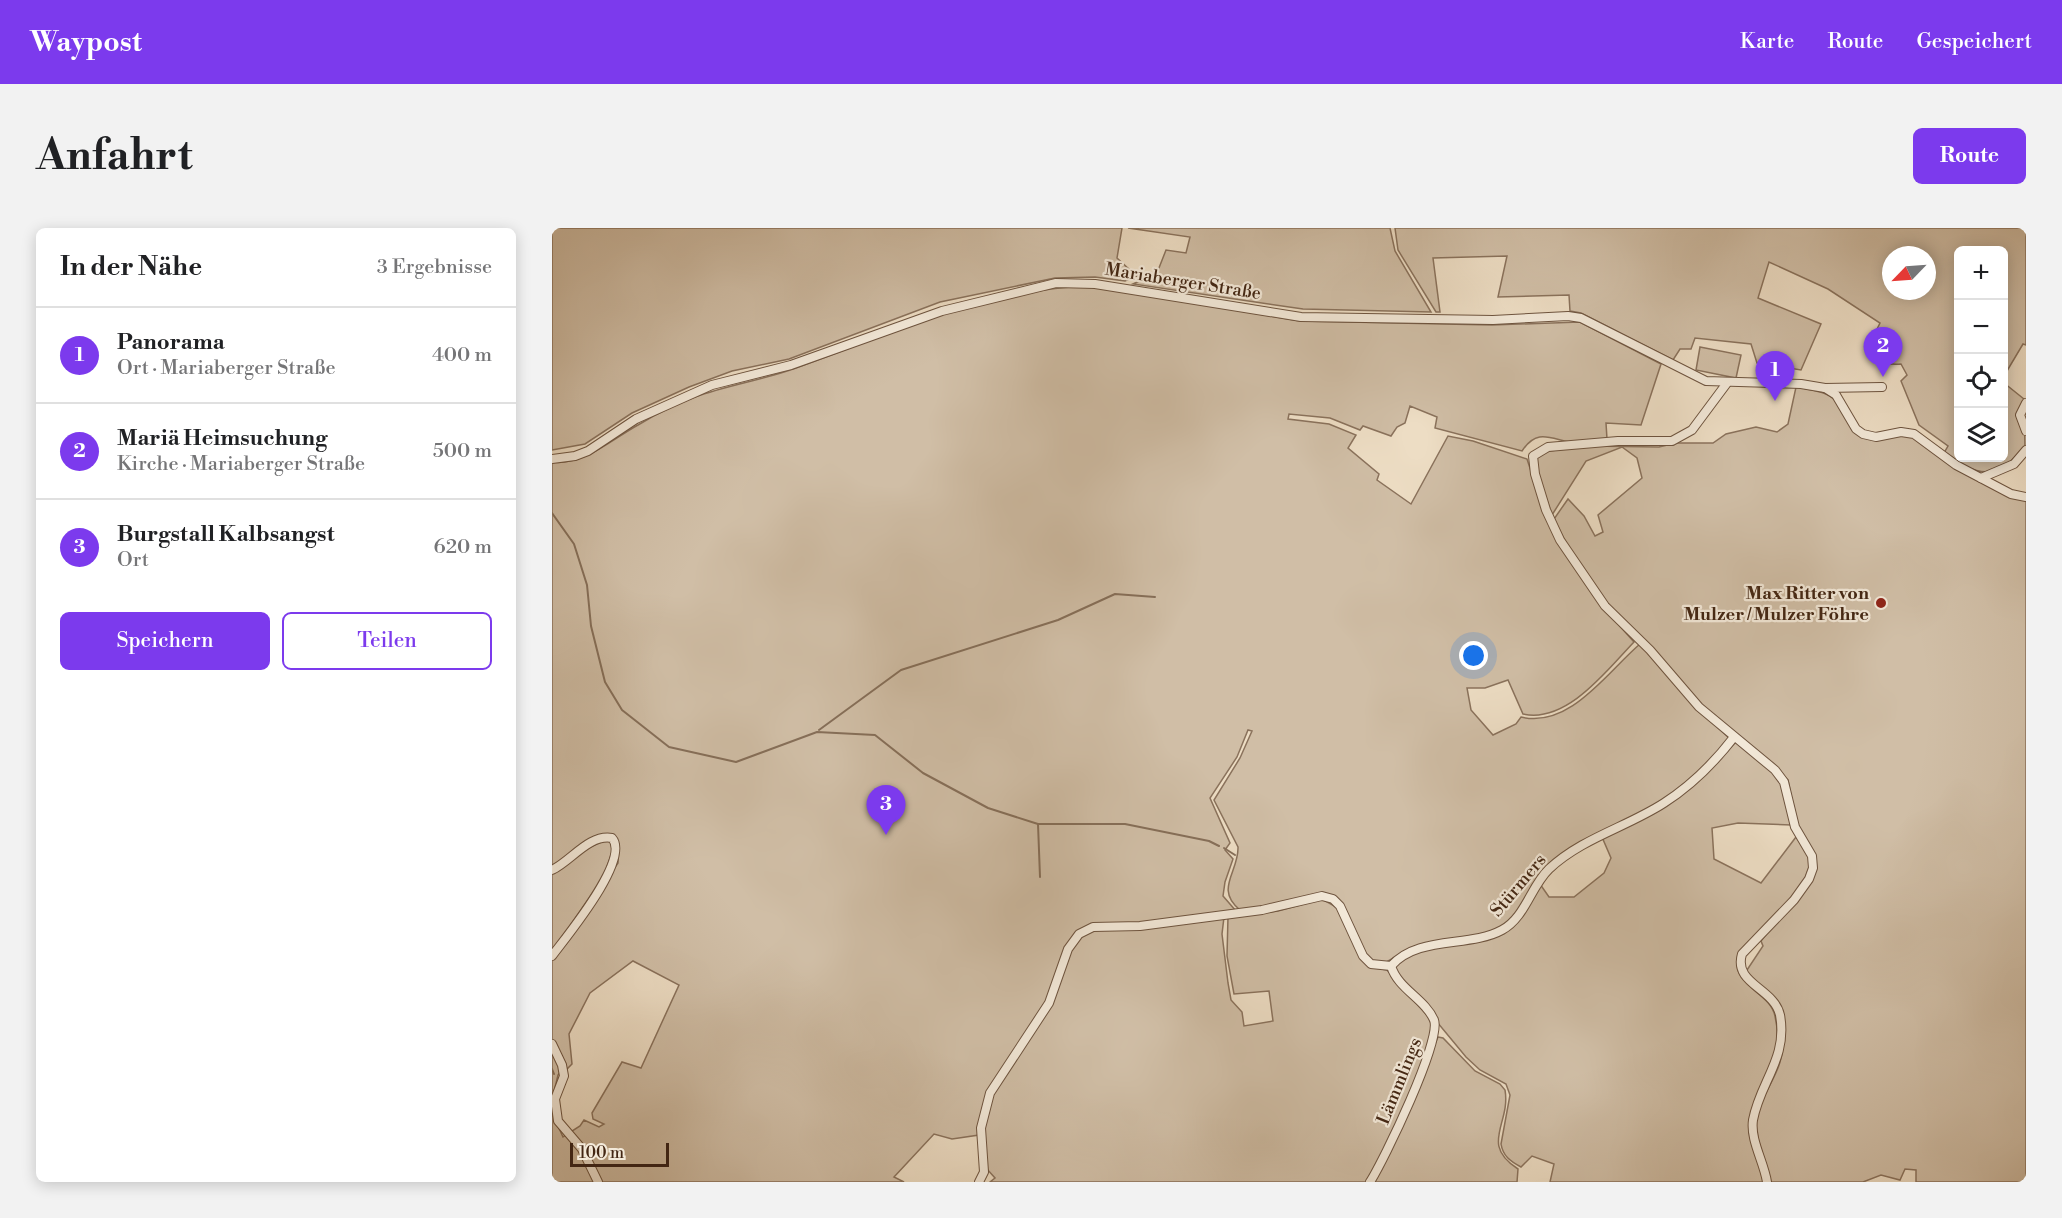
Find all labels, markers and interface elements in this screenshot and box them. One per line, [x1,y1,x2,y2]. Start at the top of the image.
text: Waypost [30,25,142,60]
text: Karte [1740,29,1794,55]
text: Route [1827,29,1883,55]
text: Gespeichert [1916,29,2032,55]
button: Route [1913,128,2026,184]
text: Anfahrt [36,130,193,183]
north arrow [1882,246,1936,300]
map controls [1954,246,2008,462]
button: + [1954,246,2008,300]
text: In der Nähe [60,251,202,283]
text: 3 Ergebnisse [377,255,492,280]
street label: Mariaberger Straße [1103,258,1263,305]
button: − [1954,300,2008,354]
pin: 2 [1864,328,1902,377]
text: Panorama [117,329,225,356]
text: 1 [75,343,84,368]
text: 400 m [432,343,492,368]
pin: 1 [1756,352,1794,401]
button: locate [1954,354,2008,408]
text: Ort · Mariaberger Straße [117,356,336,381]
button: layers [1954,408,2008,462]
text: Mariä Heimsuchung [117,425,327,452]
text: 2 [73,439,86,464]
text: 500 m [433,439,492,464]
text: Kirche · Mariaberger Straße [117,452,365,477]
text: Burgstall Kalbsangst [117,521,334,548]
text: 3 [73,535,86,560]
text: 620 m [434,535,492,560]
text: Ort [117,548,149,573]
place label: Max Ritter von Mulzer / Mulzer Föhre [1683,582,1869,626]
marker: Max Ritter von Mulzer / Mulzer Föhre [1874,596,1888,610]
button: Speichern [60,612,270,670]
button: Teilen [282,612,492,670]
your location [1459,641,1488,670]
pin: 3 [866,786,906,835]
street label: Stürmers [1485,849,1552,922]
street label: Lämmlings [1372,1034,1427,1128]
scale bar [570,1140,669,1168]
text: 100 m [579,1143,624,1163]

